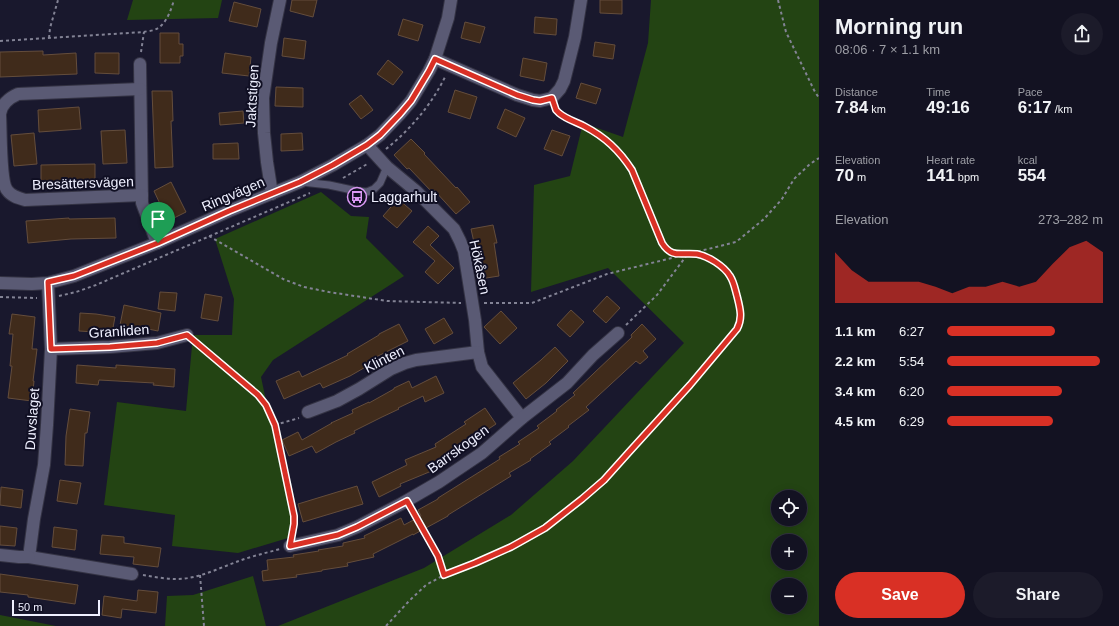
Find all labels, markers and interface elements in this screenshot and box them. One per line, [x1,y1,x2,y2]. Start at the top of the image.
button: share [1061,13,1103,55]
text: Morning run [835,14,963,39]
text: 08:06 · 7 × 1.1 km [835,42,940,57]
street label: Jaktstigen [242,64,262,128]
text: Distance [835,86,878,98]
text: Time [926,86,950,98]
text: Pace [1018,86,1043,98]
text: 7.84 [835,98,868,117]
text: 49:16 [926,98,970,117]
text: 6:17 [1018,98,1052,117]
text: km [868,103,886,115]
text: /km [1052,103,1072,115]
text: Elevation [835,154,880,166]
text: Heart rate [926,154,975,166]
text: kcal [1018,154,1037,166]
text: 70 [835,166,854,185]
text: 141 [926,166,955,185]
text: 554 [1018,166,1046,185]
text: m [854,171,866,183]
text: bpm [955,171,979,183]
street label: Bresättersvägen [32,173,134,193]
street label: Ringvägen [199,174,267,214]
bus stop icon: Laggarhult [346,186,368,208]
place label: Laggarhult [371,189,437,205]
pin [141,202,175,243]
icon: arrive [147,208,169,230]
text: Elevation [835,212,888,227]
text: 273–282 m [1038,212,1103,227]
street label: Hökåsen [466,238,494,296]
street label: Granliden [88,321,150,341]
text: 1.1 km [835,324,875,339]
text: 6:27 [899,324,924,339]
street label: Klinten [361,342,407,376]
text: 2.2 km [835,354,875,369]
text: 5:54 [899,354,924,369]
text: 3.4 km [835,384,875,399]
text: 6:20 [899,384,924,399]
street label: Duvslaget [22,387,42,451]
text: 4.5 km [835,414,875,429]
text: 6:29 [899,414,924,429]
street label: Barrskogen [424,421,492,477]
map controls [771,490,807,614]
button: locate [771,490,807,526]
button: + [771,534,807,570]
button: Save [835,572,965,618]
button: Share [973,572,1103,618]
button: − [771,578,807,614]
scale bar [12,598,100,617]
text: 50 m [18,601,42,613]

